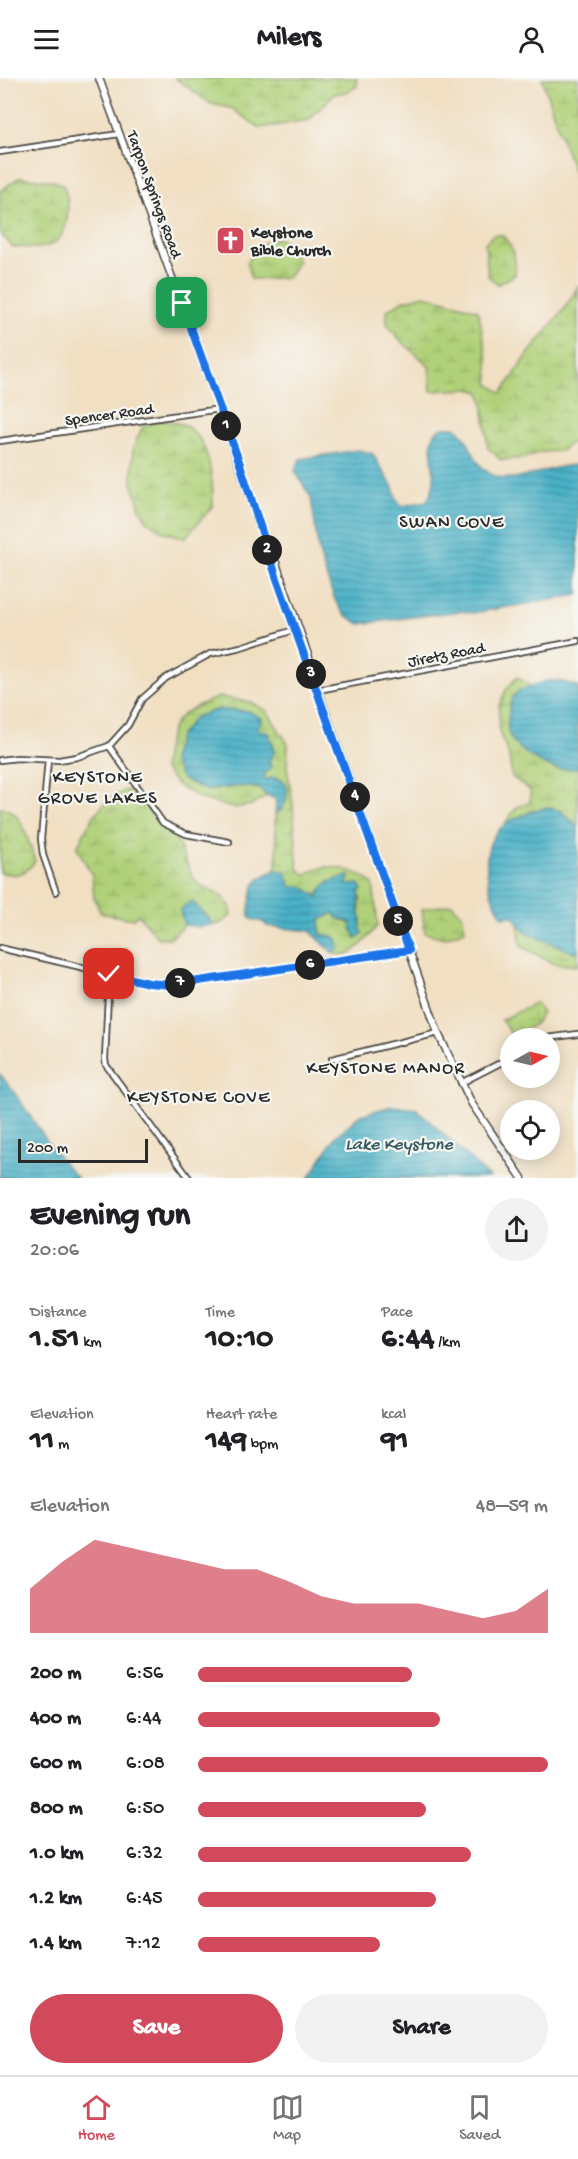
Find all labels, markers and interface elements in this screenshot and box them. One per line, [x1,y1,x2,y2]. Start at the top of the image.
icon: menu [30,23,63,56]
text: Milers [257,23,321,55]
icon: person [515,23,548,56]
street label: Tarpon Springs Road [121,128,185,263]
church icon: Keystone Bible Church [214,224,246,256]
place label: Keystone Bible Church [250,225,332,262]
pin [156,277,207,328]
icon: arrive [165,286,198,319]
street label: Spencer Road [64,401,157,432]
pin: 1 [211,411,241,441]
text: 1 [223,416,229,435]
district label: SWAN COVE [399,513,505,534]
pin: 2 [252,535,282,565]
text: 2 [263,540,271,559]
street label: Jiretz Road [406,639,488,673]
pin: 3 [296,659,326,689]
text: 3 [307,664,315,683]
district label: KEYSTONE GROVE LAKES [38,768,158,810]
pin: 4 [340,782,370,812]
text: 4 [351,787,359,806]
pin: 5 [383,906,413,936]
text: 5 [394,911,402,930]
pin [83,948,134,999]
pin: 6 [295,950,325,980]
text: 6 [306,955,314,974]
icon: check [92,957,125,990]
pin: 7 [165,968,195,998]
text: 7 [176,973,184,992]
north arrow [500,1028,560,1088]
map controls [500,1028,560,1160]
district label: KEYSTONE MANOR [307,1059,465,1080]
district label: KEYSTONE COVE [127,1088,271,1109]
button: locate [500,1100,560,1160]
water label: Lake Keystone [345,1135,453,1156]
scale bar [18,1136,148,1164]
text: 200 m [27,1140,68,1159]
text: Evening run [30,1198,190,1236]
button: share [485,1198,548,1261]
text: 20:06 [30,1240,79,1263]
text: Distance [30,1304,87,1323]
text: Time [206,1304,235,1323]
text: Pace [381,1304,413,1323]
text: 1.51 [30,1323,79,1358]
text: 10:10 [206,1323,273,1358]
text: 6:44 [381,1323,434,1358]
text: km [79,1334,102,1353]
text: /km [434,1334,460,1353]
text: Elevation [30,1406,94,1425]
text: Heart rate [206,1406,277,1425]
text: kcal [381,1406,406,1425]
text: 11 [30,1425,54,1460]
text: 149 [206,1425,247,1460]
text: 91 [381,1425,408,1460]
text: m [54,1436,69,1455]
text: bpm [247,1436,278,1455]
text: Elevation [30,1496,110,1519]
text: 48–59 m [476,1496,548,1519]
text: 200 m [30,1663,81,1686]
text: 6:56 [126,1663,163,1686]
text: 400 m [30,1708,81,1731]
text: 6:44 [126,1708,161,1731]
text: 600 m [30,1753,82,1776]
text: 6:08 [126,1753,165,1776]
text: 800 m [30,1798,83,1821]
text: 6:50 [126,1798,164,1821]
text: 1.0 km [30,1843,84,1866]
text: 6:32 [126,1843,163,1866]
text: 1.2 km [30,1888,82,1911]
text: 6:45 [126,1888,162,1911]
text: 1.4 km [30,1933,82,1956]
text: 7:12 [126,1933,161,1956]
button: Save [30,1994,283,2063]
button: Share [295,1994,548,2063]
tab: Home [78,2091,115,2146]
tab: Map [271,2091,304,2146]
tab: Saved [459,2091,500,2146]

